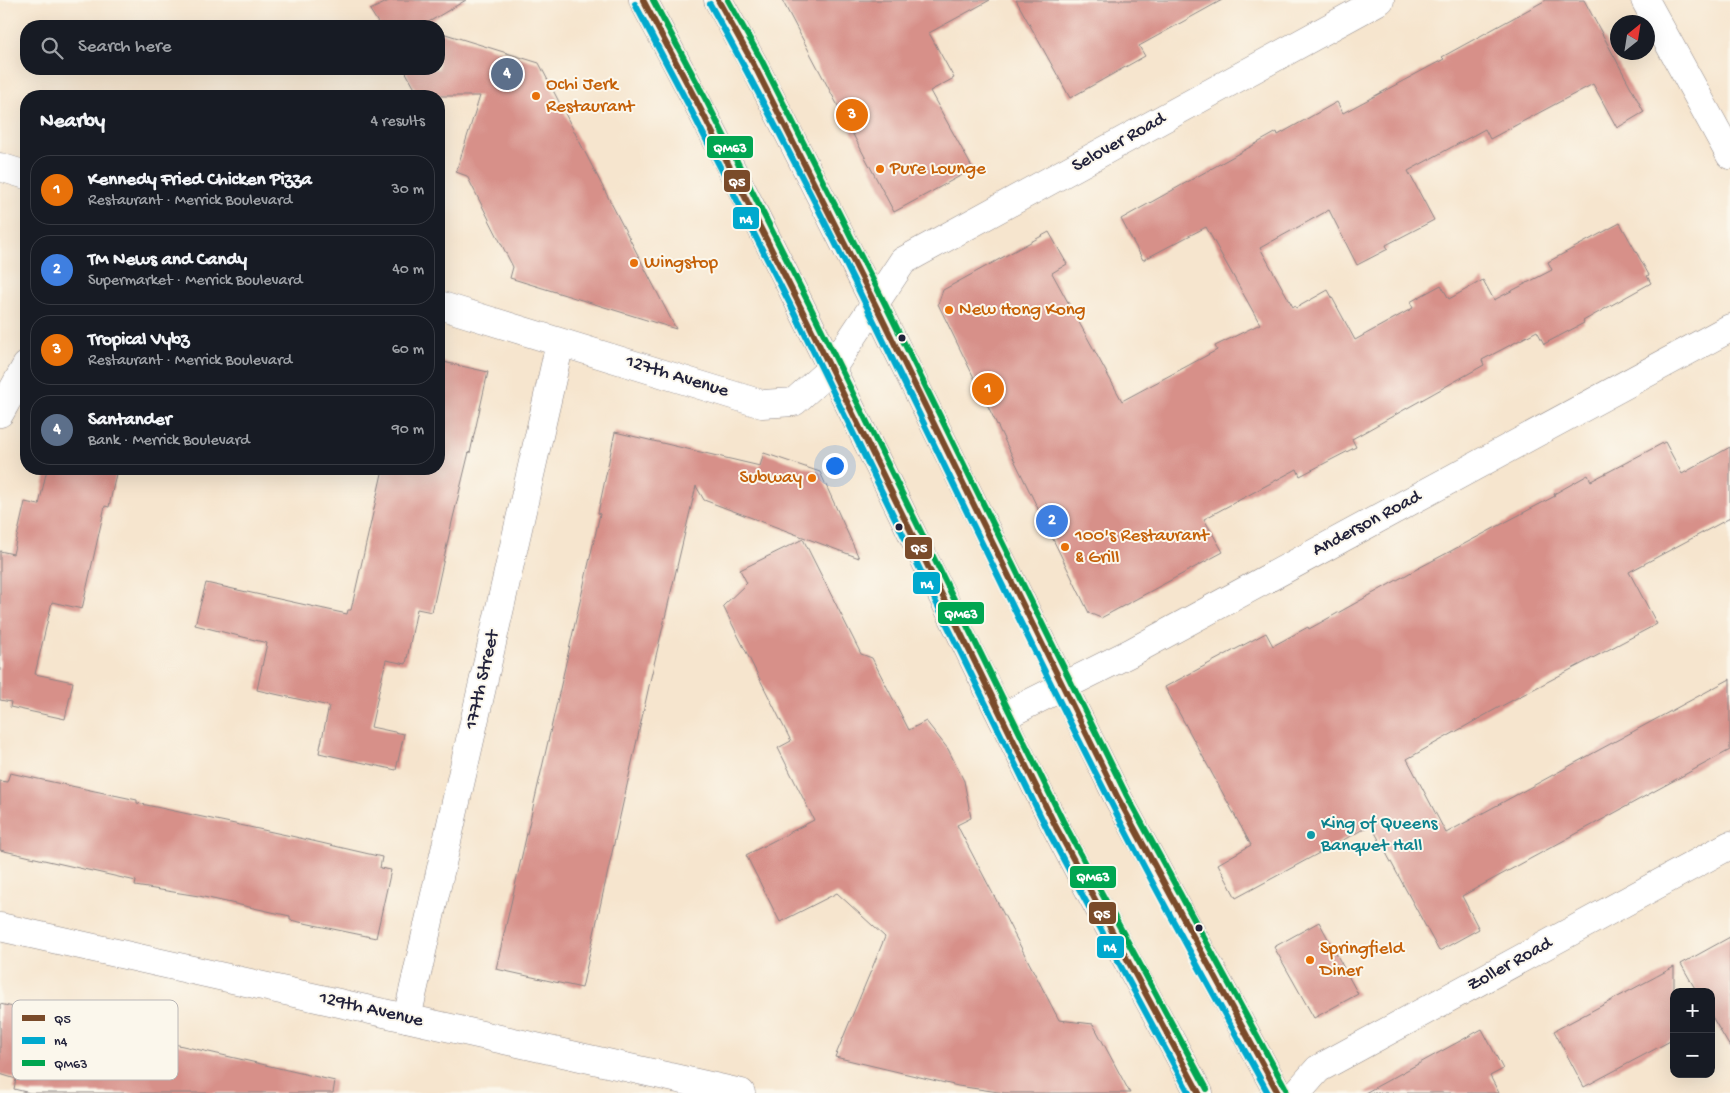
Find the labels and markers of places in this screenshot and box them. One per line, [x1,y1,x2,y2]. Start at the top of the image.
pin: 4 [491,55,523,93]
place label: Ochi Jerk Restaurant [546,74,636,119]
marker: Ochi Jerk Restaurant [530,90,542,102]
pin: 3 [836,96,868,134]
place label: Pure Lounge [889,158,986,181]
marker: Pure Lounge [874,163,886,175]
place label: Wingstop [644,252,719,275]
marker: Wingstop [628,257,640,269]
place label: New Hong Kong [959,299,1086,322]
marker: New Hong Kong [943,304,955,316]
unlabelled marker [897,333,907,343]
pin: 1 [972,370,1004,408]
place label: Subway [740,467,803,490]
marker: Subway [806,472,818,484]
pin: 2 [1036,502,1068,540]
unlabelled marker [894,522,904,532]
place label: 100's Restaurant & Grill [1074,525,1211,570]
marker: 100's Restaurant & Grill [1059,541,1071,553]
place label: King of Queens Banquet Hall [1320,813,1438,858]
marker: King of Queens Banquet Hall [1305,829,1317,841]
unlabelled marker [1194,923,1204,933]
place label: Springfield Diner [1318,938,1406,983]
marker: Springfield Diner [1304,954,1316,966]

